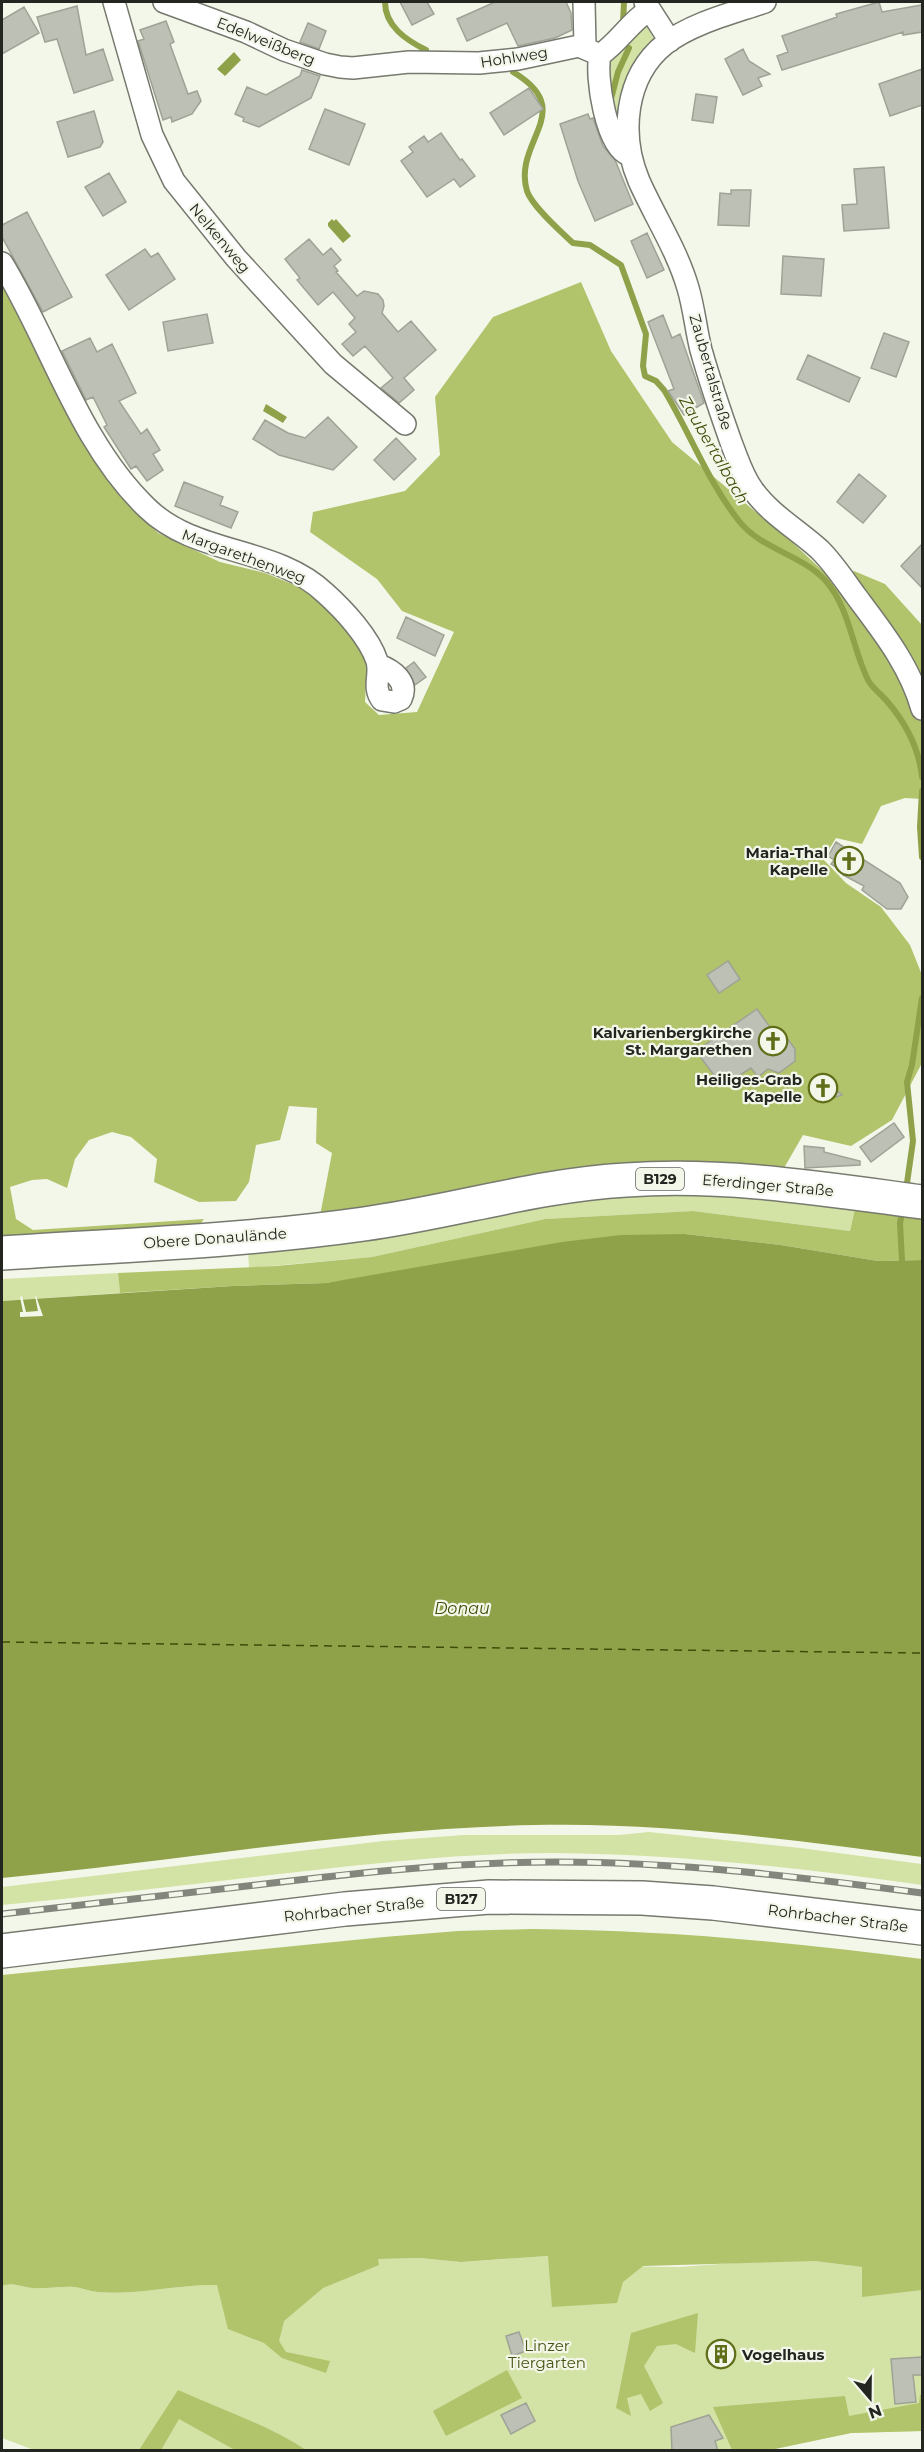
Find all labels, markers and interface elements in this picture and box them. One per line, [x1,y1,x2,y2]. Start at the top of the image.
street label: Edelweißberg [214,13,318,69]
street label: Hohlweg [479,42,549,72]
street label: Nelkenweg [185,199,255,277]
street label: Zaubertalstraße [685,312,737,432]
water label: Zaubertalbach [675,392,753,507]
street label: Margarethenweg [179,525,309,587]
place label: Maria-Thal Kapelle [746,843,828,879]
church icon: Maria-Thal Kapelle [833,845,865,877]
place label: Kalvarienbergkirche St. Margarethen [593,1023,752,1059]
church icon: Kalvarienbergkirche St. Margarethen [757,1025,789,1057]
place label: Heiliges-Grab Kapelle [696,1070,802,1106]
church icon: Heiliges-Grab Kapelle [807,1072,839,1104]
road number: B129 [636,1168,684,1190]
street label: Eferdinger Straße [701,1170,835,1200]
street label: Obere Donaulände [143,1224,287,1252]
water label: Donau [434,1599,490,1618]
road number: B127 [437,1888,485,1910]
street label: Rohrbacher Straße [283,1892,425,1926]
street label: Rohrbacher Straße [767,1900,909,1936]
park label: Linzer Tiergarten [508,2336,586,2372]
building icon: Vogelhaus [705,2338,737,2370]
place label: Vogelhaus [741,2345,825,2364]
north arrow [840,2368,900,2428]
text: N [866,2400,884,2423]

